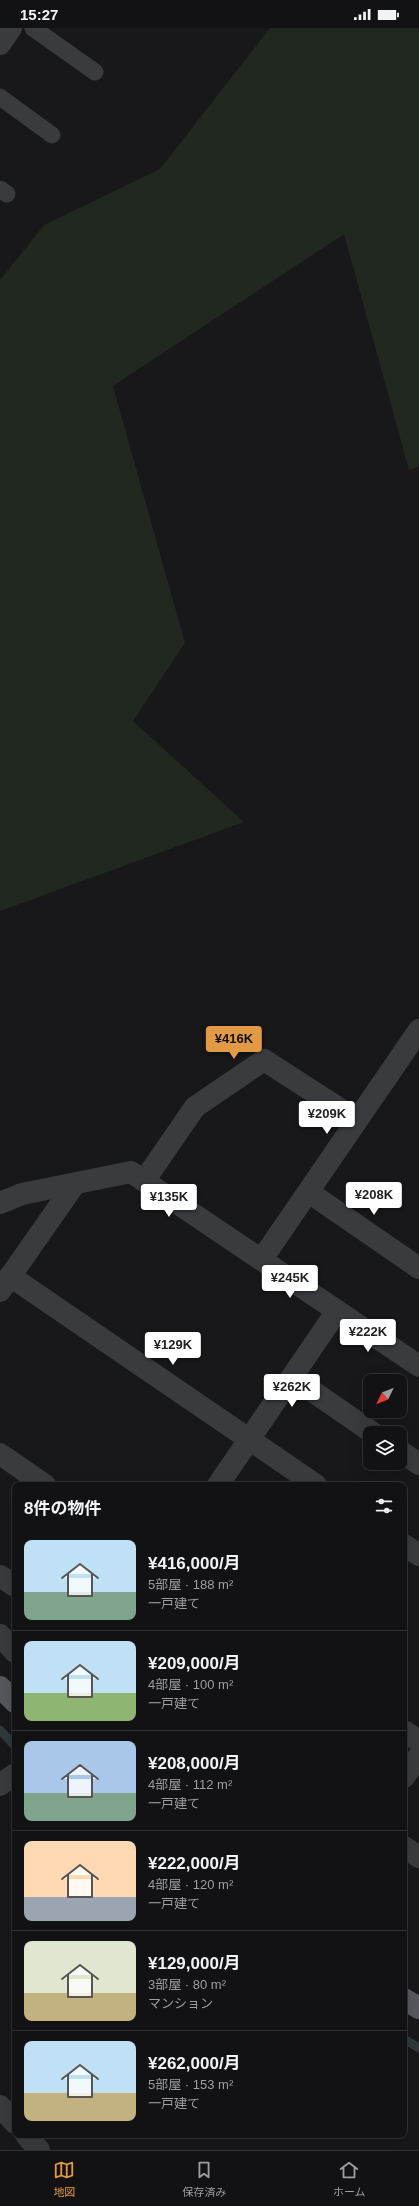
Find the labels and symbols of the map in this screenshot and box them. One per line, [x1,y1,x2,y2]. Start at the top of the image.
pin: ¥416K [206,1026,262,1060]
pin: ¥209K [299,1101,355,1135]
pin: ¥208K [346,1182,402,1216]
pin: ¥135K [141,1184,197,1218]
pin: ¥245K [262,1265,318,1299]
pin: ¥222K [340,1319,396,1353]
pin: ¥129K [145,1332,201,1366]
pin: ¥262K [264,1374,320,1408]
north arrow [363,1374,407,1418]

